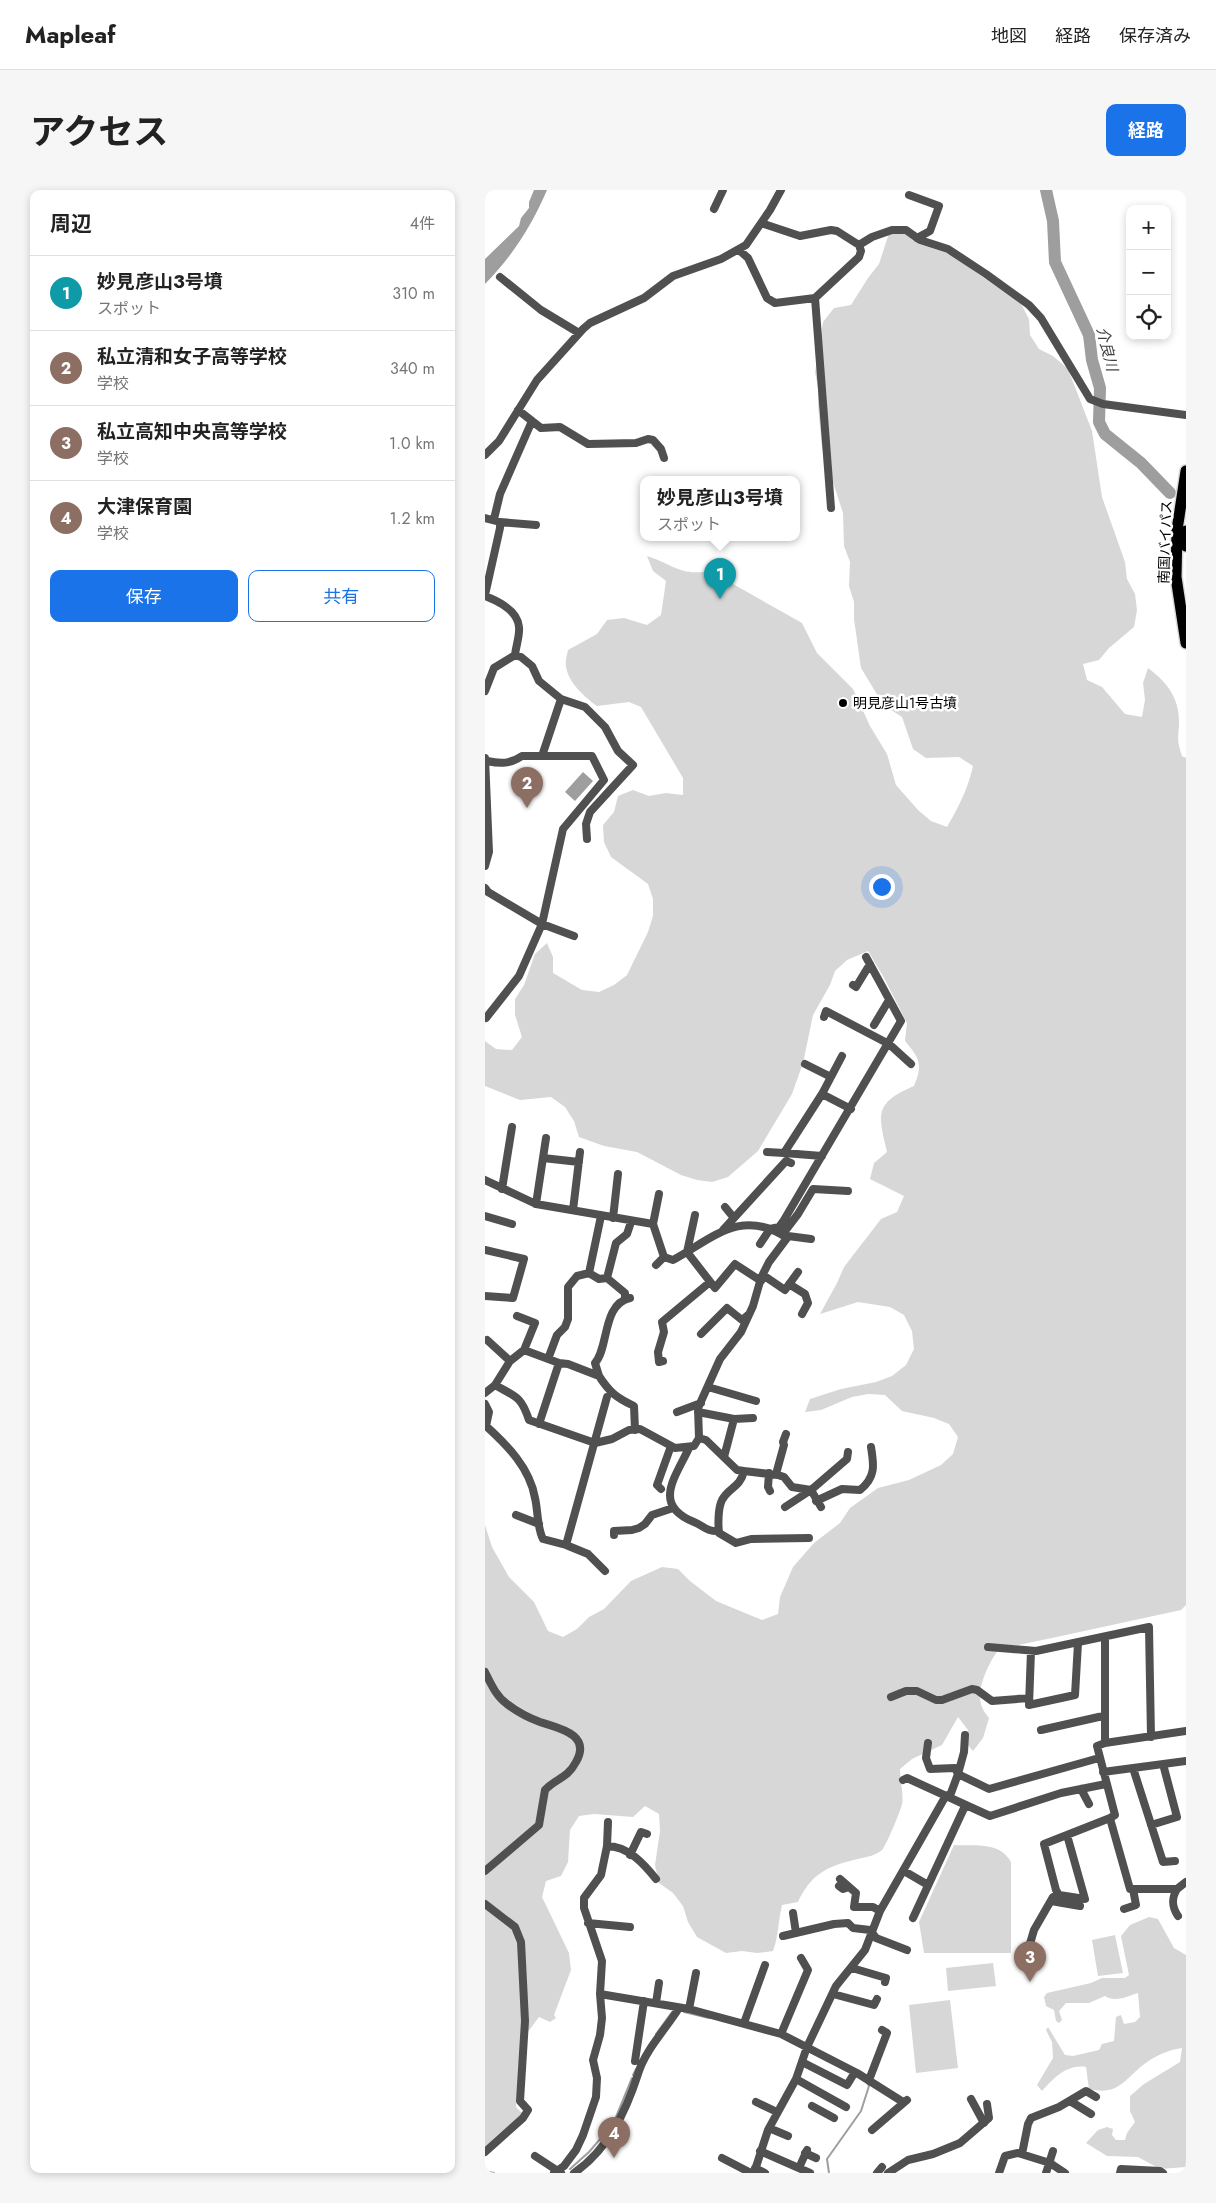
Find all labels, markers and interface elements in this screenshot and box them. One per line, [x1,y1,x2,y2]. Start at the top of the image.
text: Mapleaf [25,17,116,52]
text: 地図 [991,23,1027,49]
text: 経路 [1055,23,1091,49]
text: 保存済み [1119,23,1191,49]
button: 経路 [1106,104,1186,156]
text: アクセス [30,107,168,157]
map controls [1126,205,1171,340]
button: + [1126,205,1171,250]
text: 周辺 [50,209,92,239]
text: 4件 [410,212,435,235]
button: − [1126,250,1171,295]
text: 妙見彦山3号墳 [97,268,223,295]
text: 1 [62,282,70,305]
text: 310 m [392,282,435,305]
button: locate [1126,295,1171,340]
text: スポット [97,297,161,320]
water label: 介良川 [1091,324,1124,375]
text: 私立清和女子高等学校 [97,343,287,370]
text: 2 [61,357,71,380]
text: 340 m [390,357,435,380]
text: 学校 [97,372,129,395]
text: 私立高知中央高等学校 [97,418,287,445]
text: 3 [61,432,71,455]
text: 1.0 km [389,432,435,455]
text: 学校 [97,447,129,470]
popup [640,476,800,541]
text: 妙見彦山3号墳 [657,484,783,511]
text: 大津保育園 [97,493,192,520]
street label: 南国バイパス [1154,500,1176,584]
text: 4 [60,507,72,530]
text: 1.2 km [390,507,435,530]
text: スポット [657,513,721,536]
text: 学校 [97,522,129,545]
pin: 1 [704,558,736,599]
button: 保存 [50,570,238,622]
button: 共有 [248,570,435,622]
place label: 明見彦山1号古墳 [853,693,957,713]
marker: 明見彦山1号古墳 [837,697,849,709]
pin: 2 [511,767,543,808]
your location [869,874,895,900]
pin: 3 [1014,1941,1046,1982]
pin: 4 [598,2117,630,2158]

